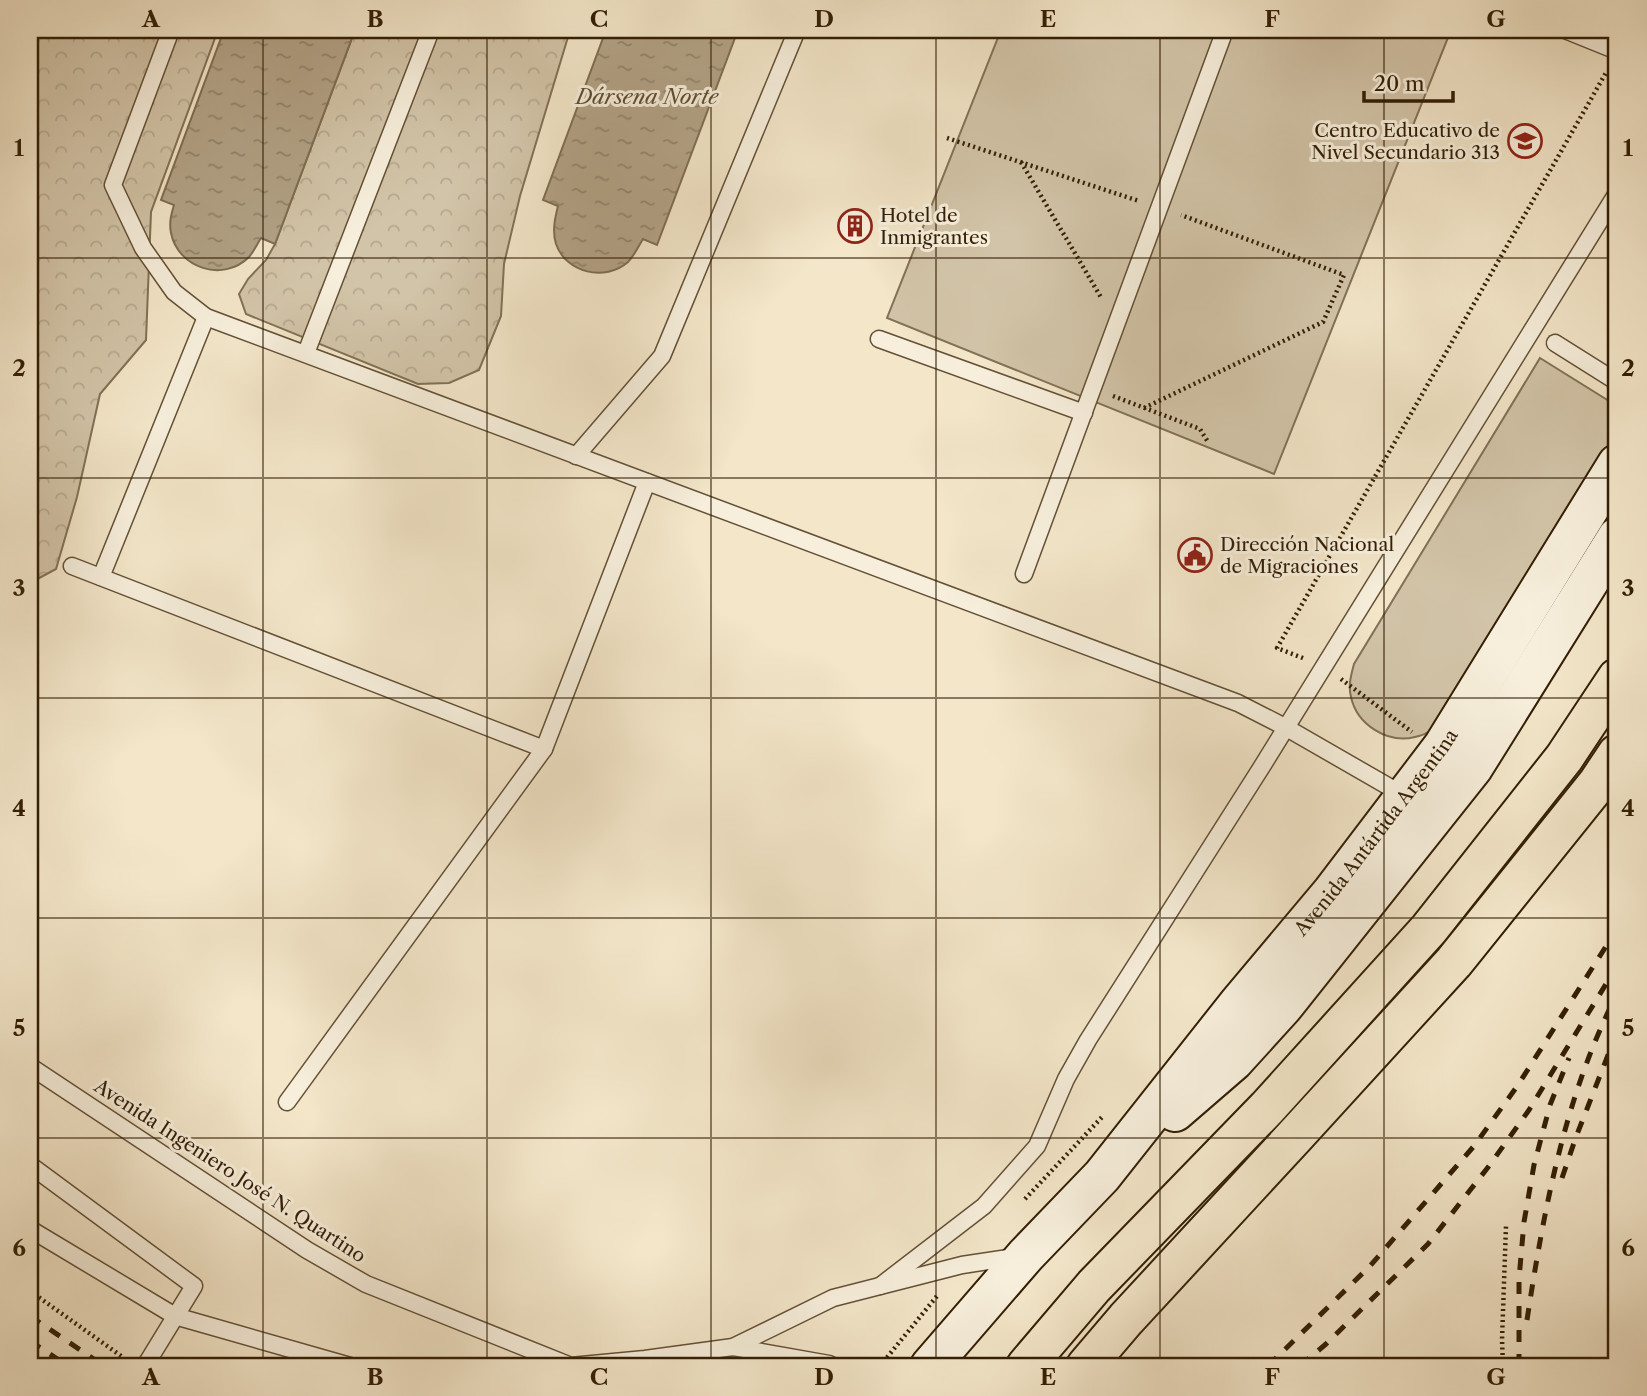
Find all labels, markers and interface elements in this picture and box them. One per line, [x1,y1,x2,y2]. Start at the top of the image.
text: A [141,5,161,33]
text: B [366,5,384,33]
text: C [590,5,608,33]
text: D [814,5,834,33]
text: E [1040,5,1056,33]
text: F [1264,5,1280,33]
text: G [1486,5,1506,33]
scale bar [1364,60,1453,104]
text: 20 m [1374,71,1425,96]
water label: Dársena Norte [574,84,719,109]
place label: Centro Educativo de Nivel Secundario 313 [1311,119,1500,164]
school or university icon: Centro Educativo de Nivel Secundario 313 [1506,122,1544,160]
text: 1 [14,134,25,162]
text: 1 [1623,134,1634,162]
place label: Hotel de Inmigrantes [880,204,988,249]
building icon: Hotel de Inmigrantes [836,207,874,245]
text: 2 [12,354,26,382]
text: 2 [1621,354,1635,382]
place label: Dirección Nacional de Migraciones [1220,533,1394,578]
public building icon: Dirección Nacional de Migraciones [1176,536,1214,574]
text: 3 [13,574,26,602]
text: 3 [1622,574,1635,602]
street label: Avenida Antártida Argentina [1288,725,1462,941]
text: 4 [12,794,26,822]
text: 4 [1621,794,1635,822]
text: 5 [13,1014,25,1042]
text: 5 [1622,1014,1634,1042]
street label: Avenida Ingeniero José N. Quartino [89,1074,370,1267]
text: 6 [12,1234,26,1262]
text: 6 [1621,1234,1635,1262]
text: A [141,1363,161,1391]
text: B [366,1363,384,1391]
text: C [590,1363,608,1391]
text: D [814,1363,834,1391]
text: E [1040,1363,1056,1391]
text: F [1264,1363,1280,1391]
text: G [1486,1363,1506,1391]

